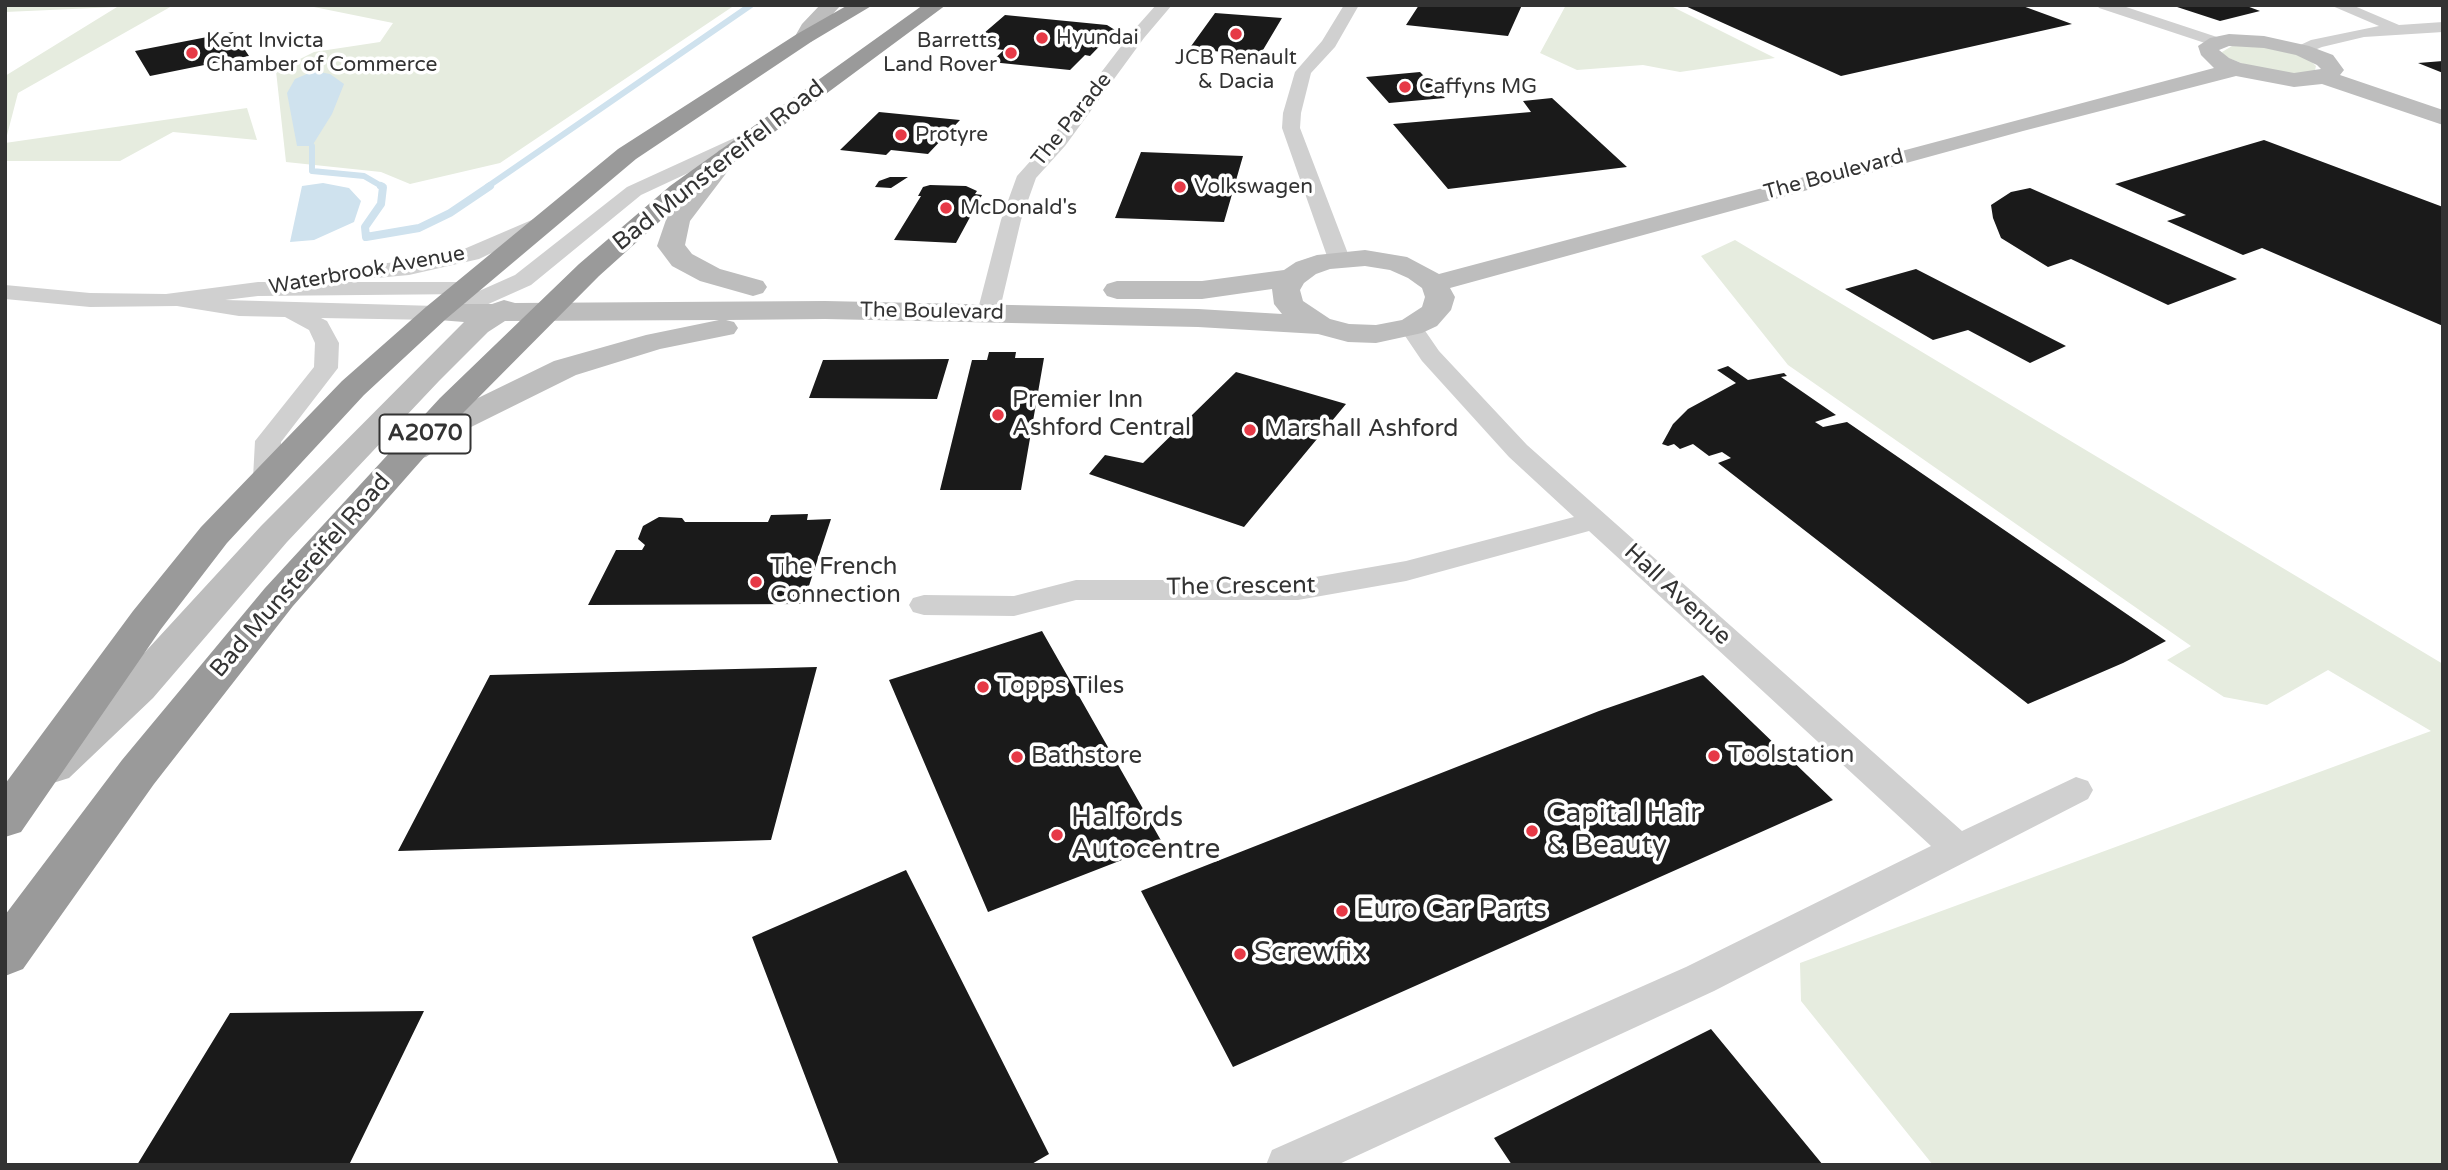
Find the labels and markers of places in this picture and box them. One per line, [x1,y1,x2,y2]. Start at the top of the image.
place label: Hyundai [1056,25,1139,51]
marker: JCB Renault & Dacia [1228,26,1244,42]
place label: Kent Invicta Chamber of Commerce [206,28,437,78]
place label: Barretts Land Rover [883,28,997,78]
marker: Hyundai [1034,30,1050,46]
marker: Kent Invicta Chamber of Commerce [184,45,200,61]
marker: Barretts Land Rover [1003,45,1019,61]
place label: JCB Renault & Dacia [1175,45,1297,95]
place label: Caffyns MG [1419,74,1537,100]
marker: Caffyns MG [1397,79,1413,95]
place label: Protyre [915,122,988,148]
marker: Protyre [893,127,909,143]
place label: Volkswagen [1194,174,1313,200]
marker: Volkswagen [1172,179,1188,195]
place label: McDonald's [960,195,1077,221]
marker: McDonald's [938,200,954,216]
place label: Premier Inn Ashford Central [1012,387,1191,443]
marker: Premier Inn Ashford Central [990,407,1006,423]
place label: Marshall Ashford [1264,416,1458,444]
marker: Marshall Ashford [1242,422,1258,438]
place label: The French Connection [770,554,901,610]
marker: The French Connection [748,574,764,590]
place label: Topps Tiles [997,673,1124,701]
marker: Topps Tiles [975,679,991,695]
place label: Toolstation [1728,742,1854,770]
place label: Bathstore [1031,743,1142,771]
marker: Toolstation [1706,748,1722,764]
marker: Bathstore [1009,749,1025,765]
place label: Capital Hair & Beauty [1546,798,1701,864]
place label: Halfords Autocentre [1071,802,1220,868]
marker: Capital Hair & Beauty [1524,823,1540,839]
marker: Halfords Autocentre [1049,827,1065,843]
place label: Euro Car Parts [1356,894,1547,928]
marker: Euro Car Parts [1334,903,1350,919]
place label: Screwfix [1254,937,1367,971]
marker: Screwfix [1232,946,1248,962]

